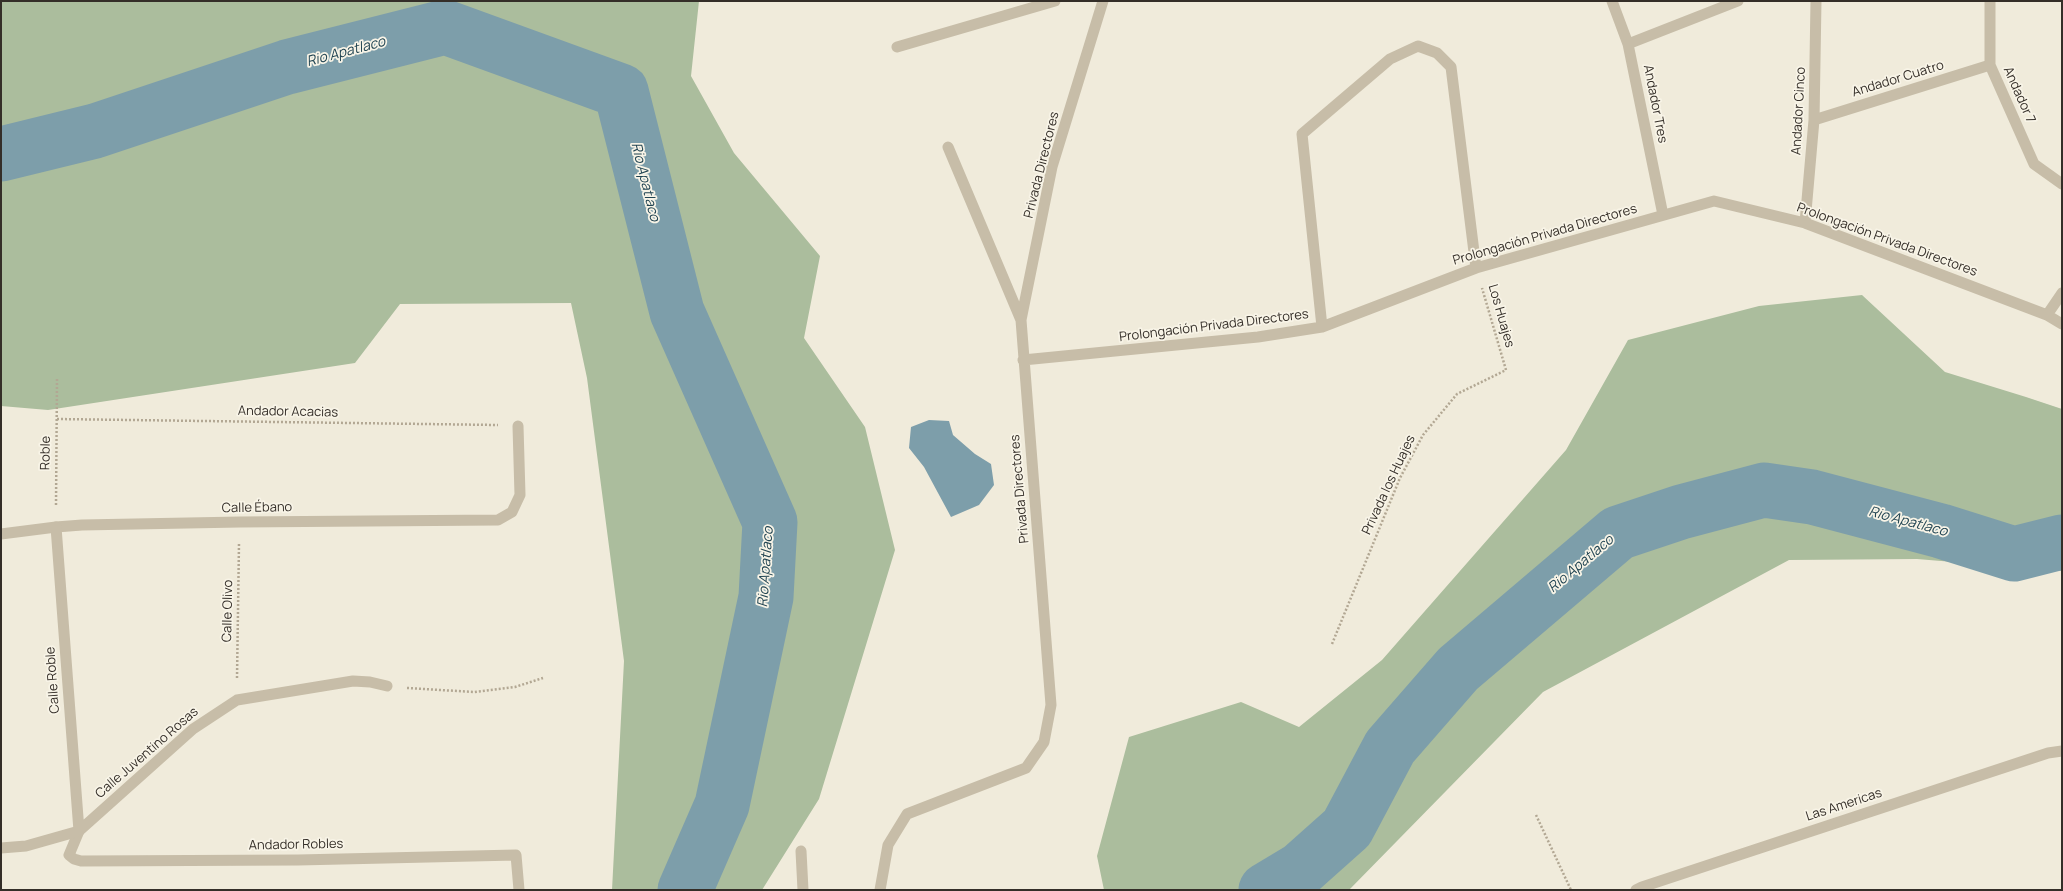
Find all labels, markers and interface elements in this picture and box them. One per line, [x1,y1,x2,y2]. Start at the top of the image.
water label: Rio Apatlaco [305,33,387,71]
street label: Andador Cuatro [1850,58,1946,100]
street label: Andador Tres [1640,63,1670,145]
street label: Andador 7 [2000,64,2038,126]
street label: Andador Cinco [1789,67,1809,155]
street label: Privada Directores [1021,110,1063,220]
water label: Rio Apatlaco [627,141,663,223]
street label: Prolongación Privada Directores [1795,200,1979,280]
street label: Prolongación Privada Directores [1451,201,1639,269]
street label: Los Huajes [1485,283,1517,349]
street label: Prolongación Privada Directores [1118,307,1310,345]
street label: Andador Acacias [238,403,338,421]
street label: Privada los Huajes [1359,433,1419,537]
street label: Privada Directores [1007,434,1033,544]
street label: Roble [38,436,54,470]
street label: Calle Ébano [222,500,292,516]
water label: Rio Apatlaco [1867,503,1949,541]
water label: Rio Apatlaco [755,526,777,608]
water label: Rio Apatlaco [1545,532,1617,596]
street label: Calle Olivo [220,580,236,642]
street label: Calle Roble [43,646,63,714]
street label: Calle Juventino Rosas [92,704,202,802]
street label: Las Americas [1804,785,1884,825]
street label: Andador Robles [249,836,343,854]

